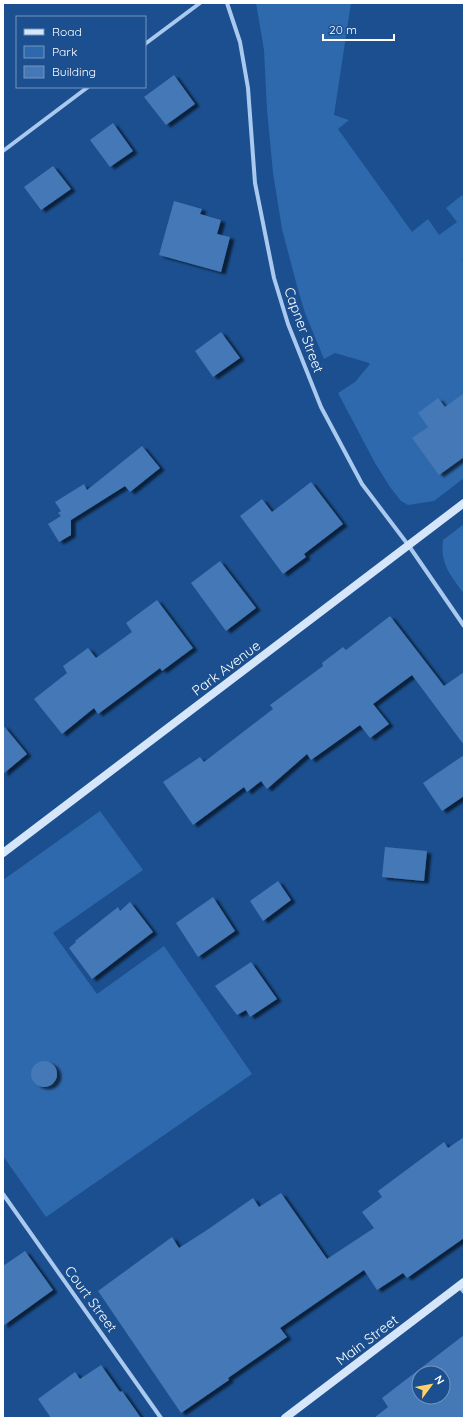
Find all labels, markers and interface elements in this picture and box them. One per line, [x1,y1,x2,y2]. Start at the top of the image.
legend [16,16,146,88]
scale bar [323,16,394,42]
text: 20 m [329,22,357,37]
text: Road [52,24,82,39]
text: Park [52,44,77,59]
text: Building [52,64,96,79]
street label: Capner Street [280,285,328,375]
street label: Park Avenue [188,636,264,700]
street label: Court Street [61,1262,121,1336]
street label: Main Street [332,1311,402,1369]
north arrow [411,1365,451,1405]
text: N [431,1373,448,1387]

